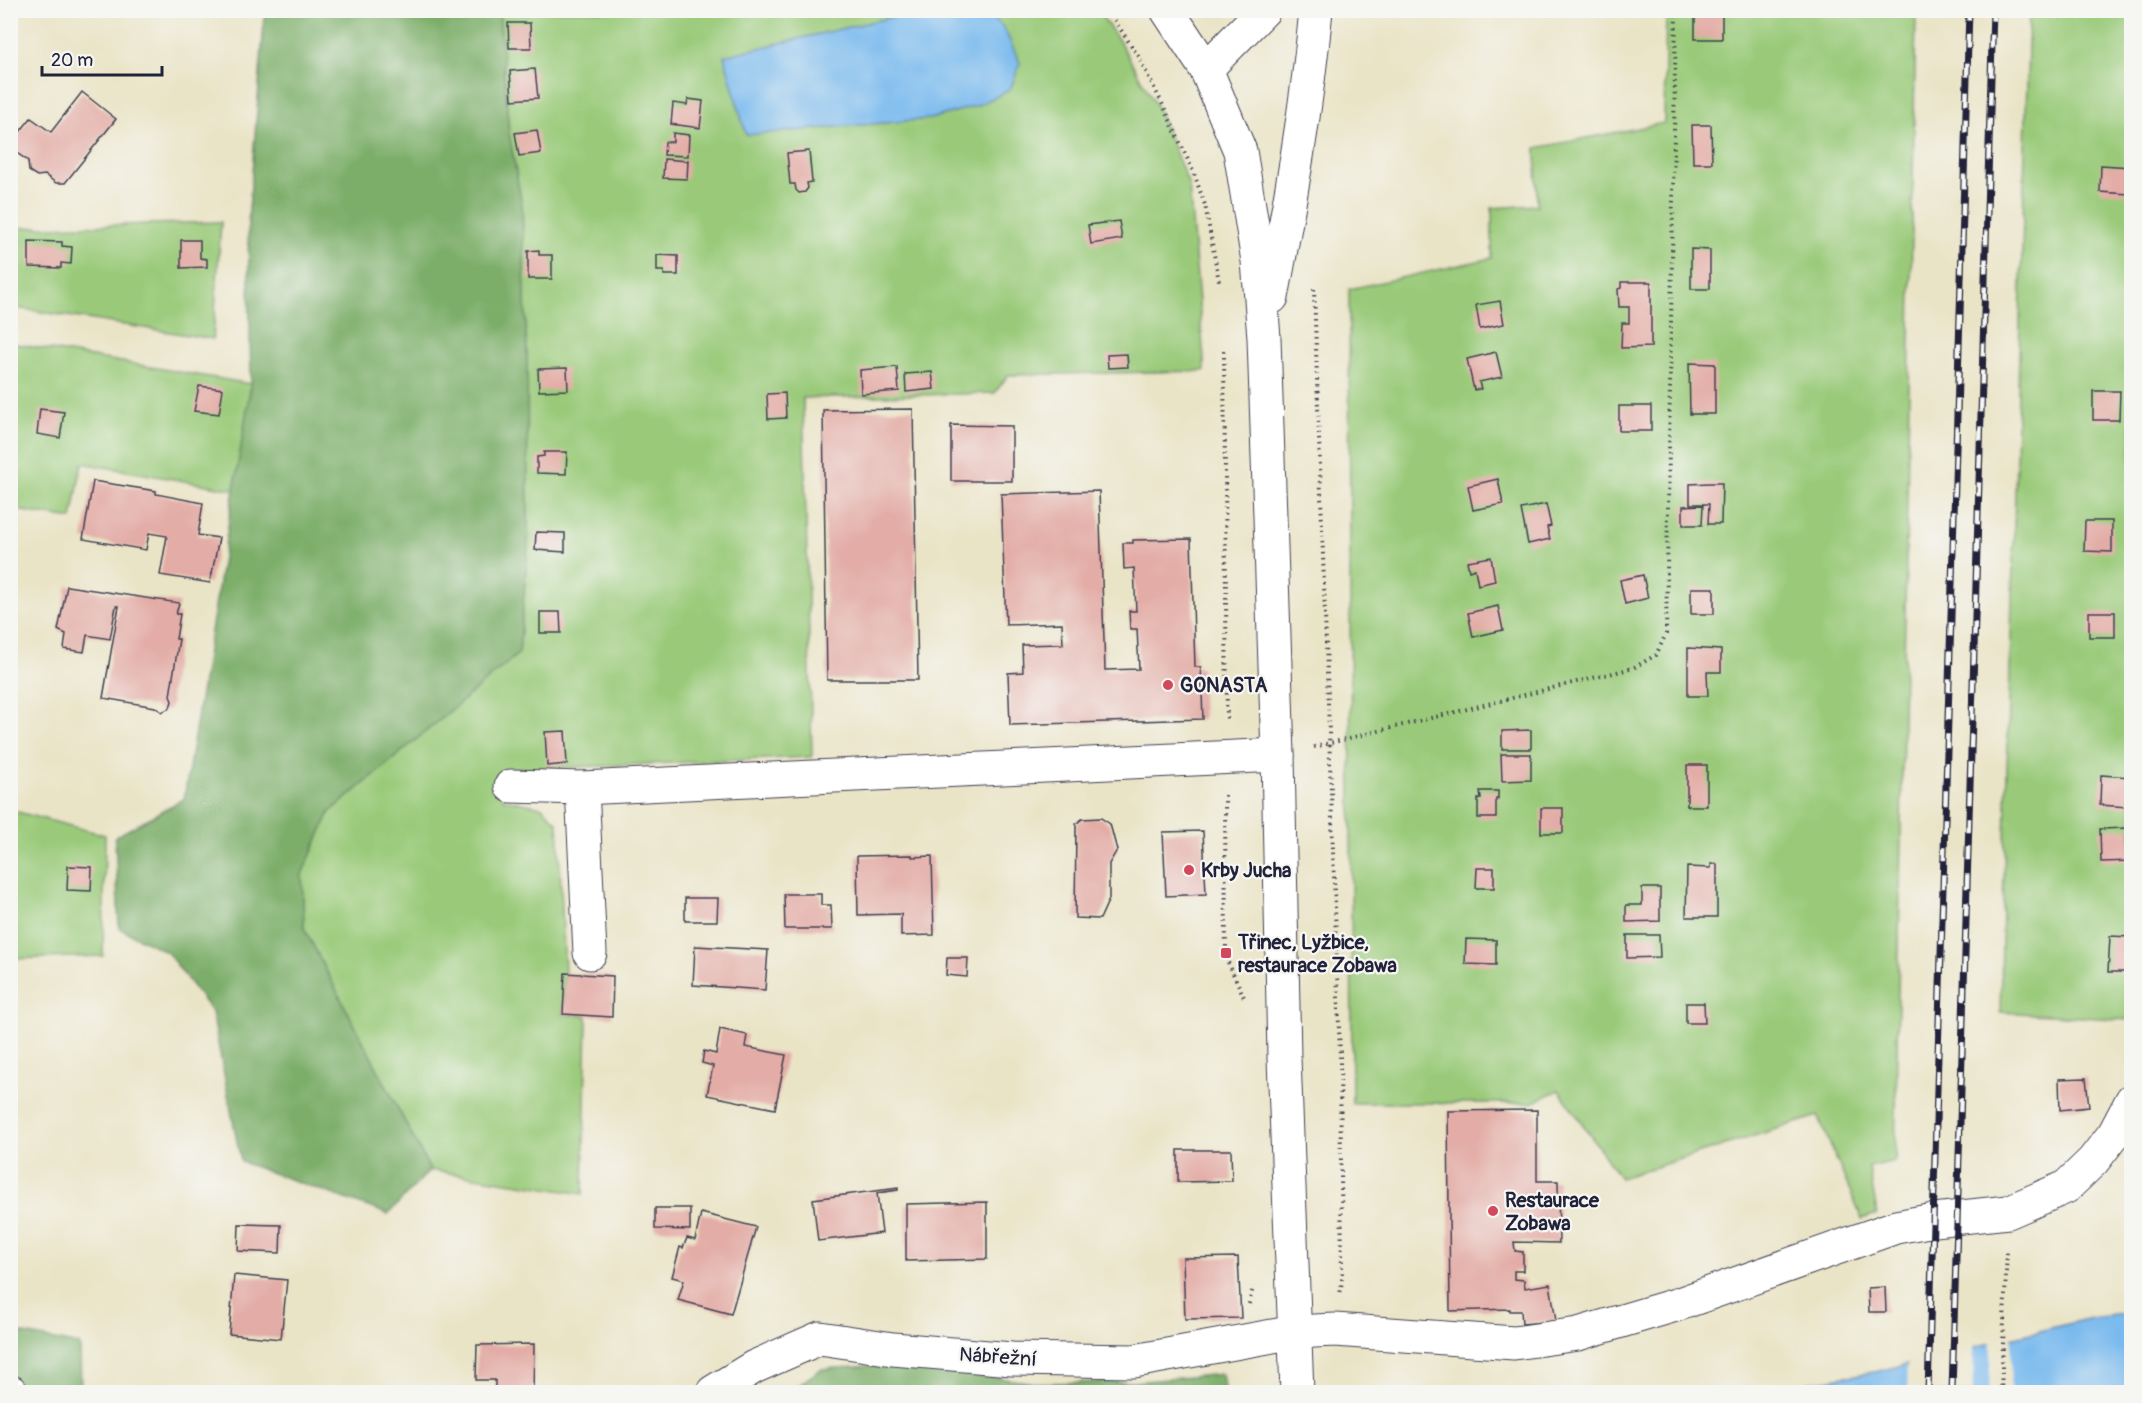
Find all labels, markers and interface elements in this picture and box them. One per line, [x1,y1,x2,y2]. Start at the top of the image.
scale bar [42,39,162,77]
text: 20 m [51,49,93,72]
place label: GONASTA [1180,673,1268,698]
marker: GONASTA [1161,678,1175,692]
place label: Krby Jucha [1201,858,1291,883]
marker: Krby Jucha [1182,863,1196,877]
place label: Třinec, Lyžbice, restaurace Zobawa [1237,930,1397,978]
marker: Třinec, Lyžbice, restaurace Zobawa [1219,946,1233,960]
place label: Restaurace Zobawa [1505,1188,1600,1236]
marker: Restaurace Zobawa [1486,1204,1500,1218]
street label: Nábřežní [958,1342,1038,1372]

